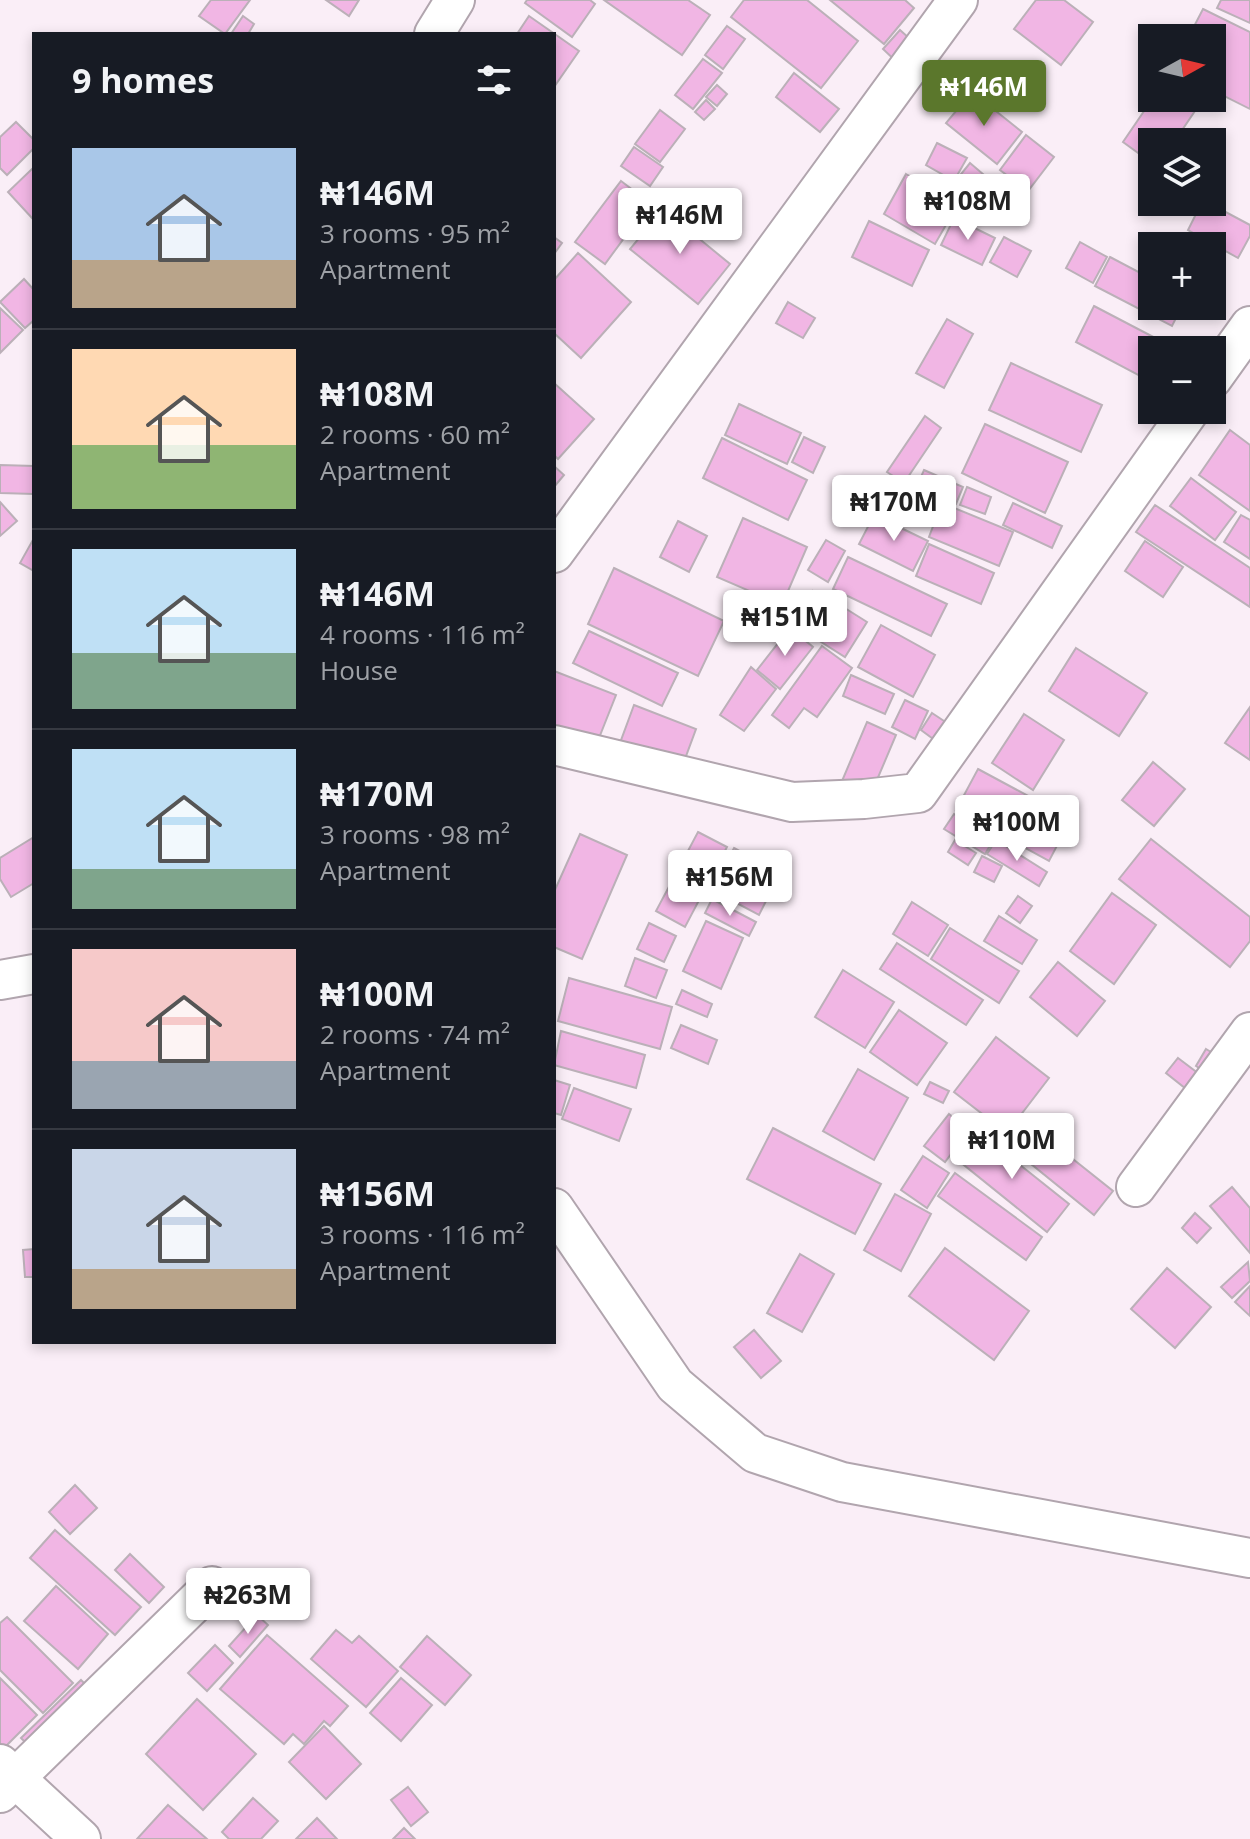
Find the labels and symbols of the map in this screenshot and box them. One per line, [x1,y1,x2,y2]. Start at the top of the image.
north arrow [1138,24,1226,112]
pin: ₦146M [928,60,1040,128]
pin: ₦108M [912,174,1024,242]
pin: ₦146M [624,188,736,256]
pin: ₦170M [838,475,950,543]
pin: ₦151M [729,590,841,658]
pin: ₦100M [961,795,1073,863]
pin: ₦156M [674,850,786,918]
pin: ₦110M [956,1113,1068,1181]
pin: ₦263M [192,1568,304,1636]

